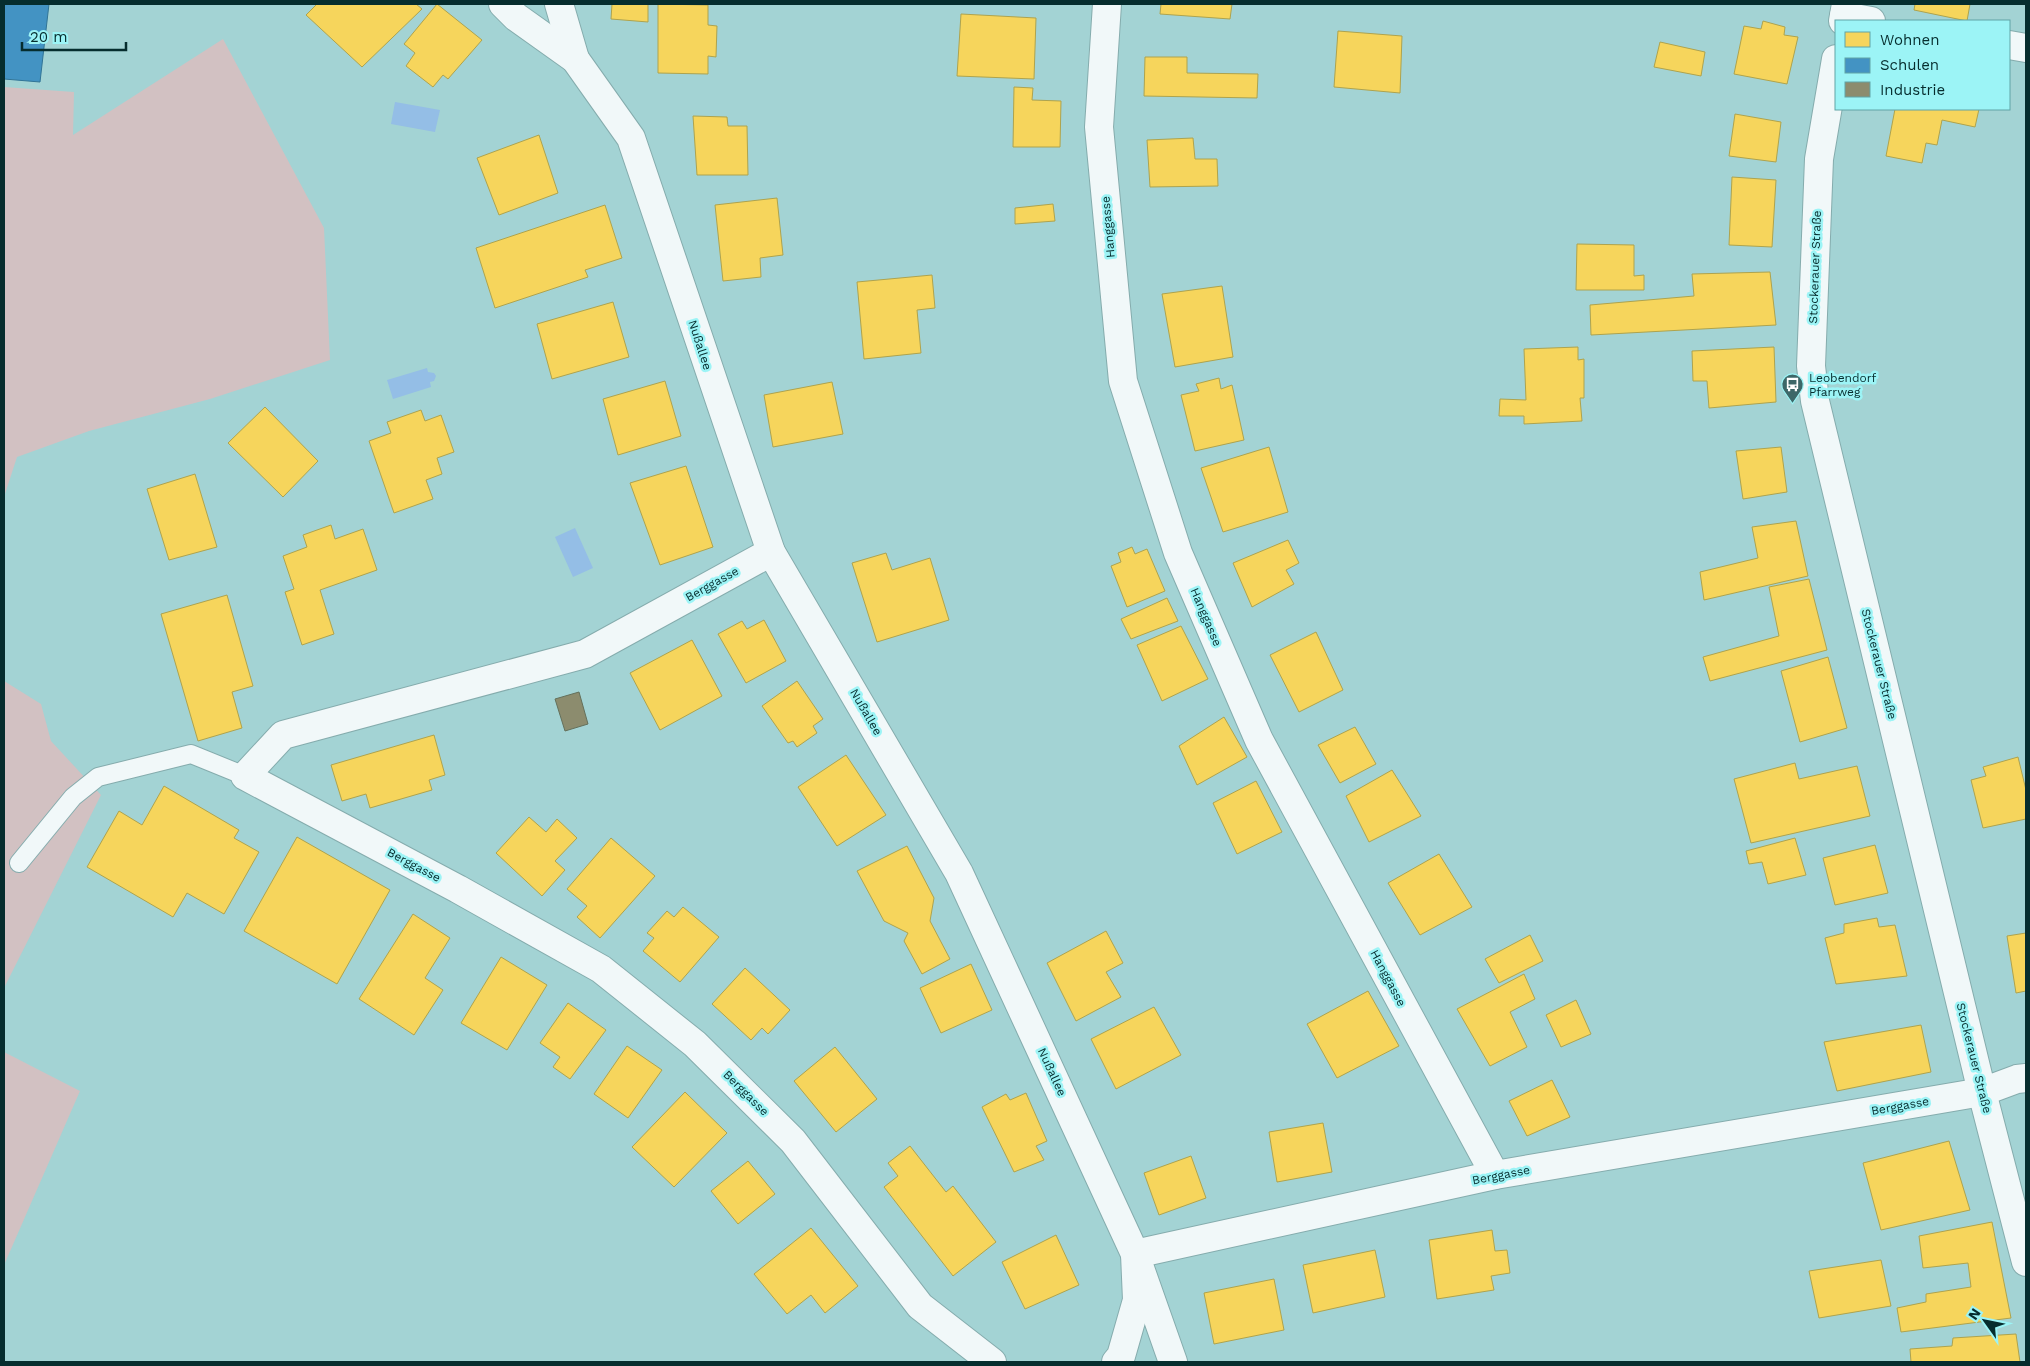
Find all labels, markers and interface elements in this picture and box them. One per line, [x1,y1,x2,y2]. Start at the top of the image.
scale bar [22,20,126,52]
legend [1835,20,2010,110]
text: 20 m [30,28,68,46]
text: Wohnen [1880,31,1939,49]
text: Schulen [1880,56,1939,74]
text: Industrie [1880,81,1945,99]
street label: Hanggasse [1098,195,1118,259]
street label: Stockerauer Straße [1806,210,1824,324]
street label: Nußallee [685,318,715,372]
place label: Leobendorf Pfarrweg [1809,371,1877,399]
bus stop icon: Leobendorf Pfarrweg [1781,373,1805,404]
street label: Berggasse [683,564,741,604]
street label: Hanggasse [1187,586,1225,648]
street label: Stockerauer Straße [1859,607,1900,721]
street label: Nußallee [847,686,885,738]
street label: Berggasse [385,845,443,885]
street label: Hanggasse [1367,947,1409,1009]
street label: Stockerauer Straße [1954,1001,1995,1115]
street label: Nußallee [1035,1046,1069,1098]
street label: Berggasse [720,1067,772,1119]
street label: Berggasse [1870,1094,1930,1118]
street label: Berggasse [1471,1163,1531,1187]
north arrow [1960,1296,2010,1346]
text: N [1965,1305,1984,1323]

